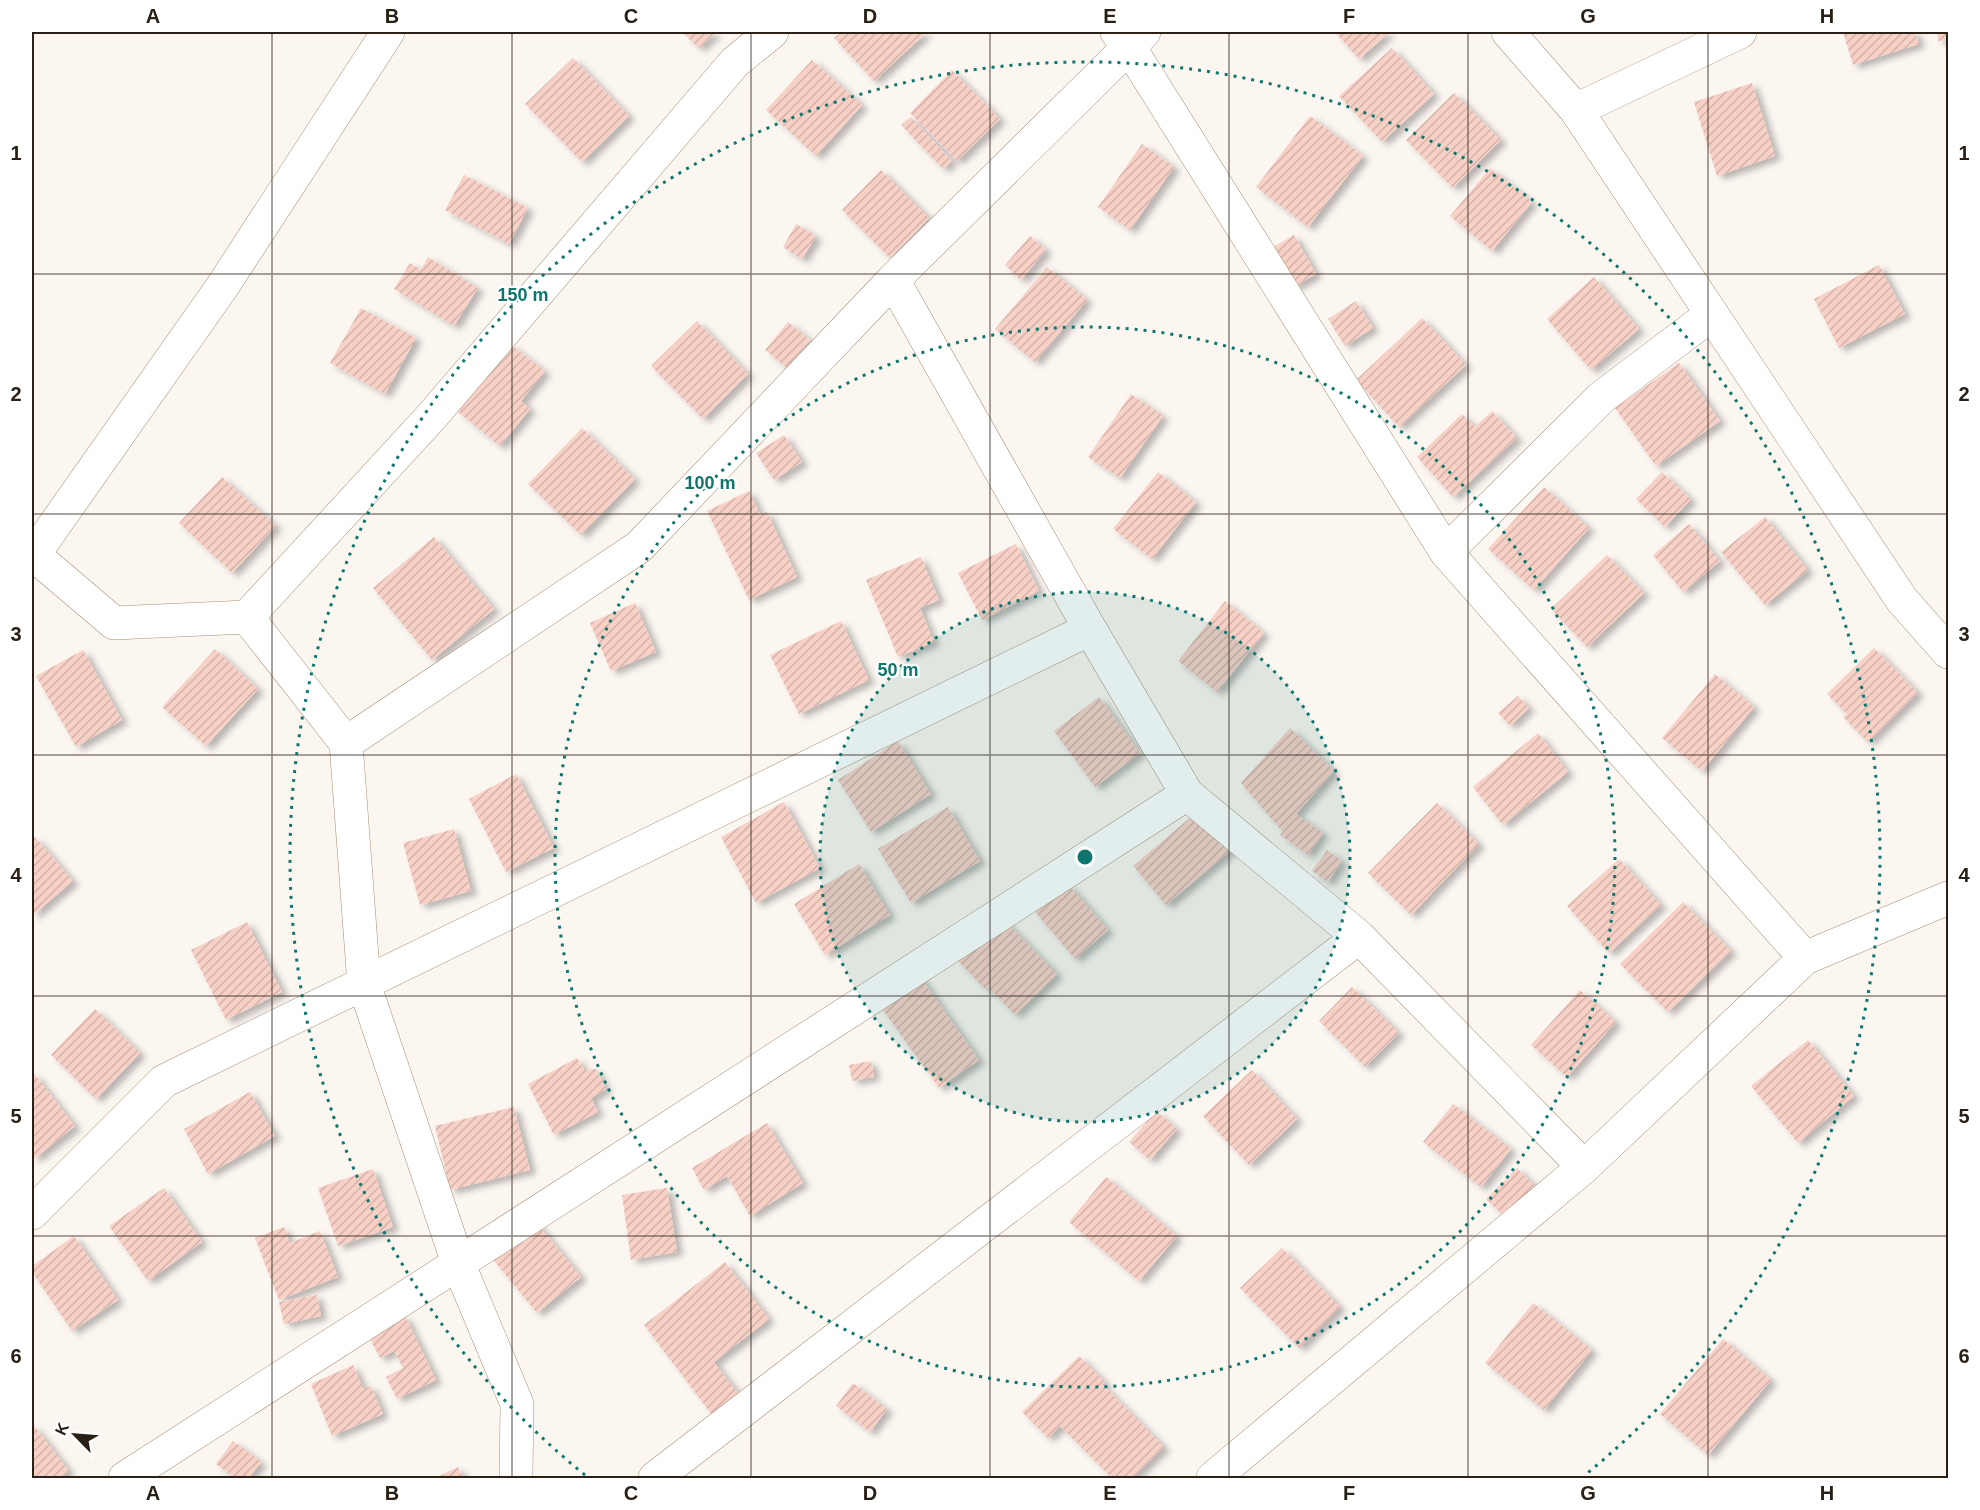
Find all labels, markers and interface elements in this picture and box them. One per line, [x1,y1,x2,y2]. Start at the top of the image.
text: A [146,5,160,27]
text: B [385,5,399,27]
text: C [624,5,638,27]
text: D [863,5,877,27]
text: E [1103,5,1117,27]
text: F [1343,5,1355,27]
text: G [1580,5,1596,27]
text: H [1820,5,1834,27]
text: 1 [10,142,22,164]
text: 1 [1958,142,1970,164]
text: 150 m [497,285,549,305]
text: 2 [10,383,22,405]
text: 2 [1958,383,1970,405]
text: 100 m [684,473,736,493]
text: 3 [10,623,22,645]
text: 3 [1958,623,1970,645]
text: 50 m [877,660,919,680]
centre of rings [1075,847,1095,867]
text: 4 [10,864,22,886]
text: 4 [1958,864,1970,886]
text: 5 [10,1105,22,1127]
text: 5 [1958,1105,1970,1127]
text: 6 [10,1345,22,1367]
text: 6 [1958,1345,1970,1367]
north arrow [45,1405,105,1465]
text: K [52,1420,72,1438]
text: A [146,1482,160,1504]
text: B [385,1482,399,1504]
text: C [624,1482,638,1504]
text: D [863,1482,877,1504]
text: E [1103,1482,1117,1504]
text: F [1343,1482,1355,1504]
text: G [1580,1482,1596,1504]
text: H [1820,1482,1834,1504]

